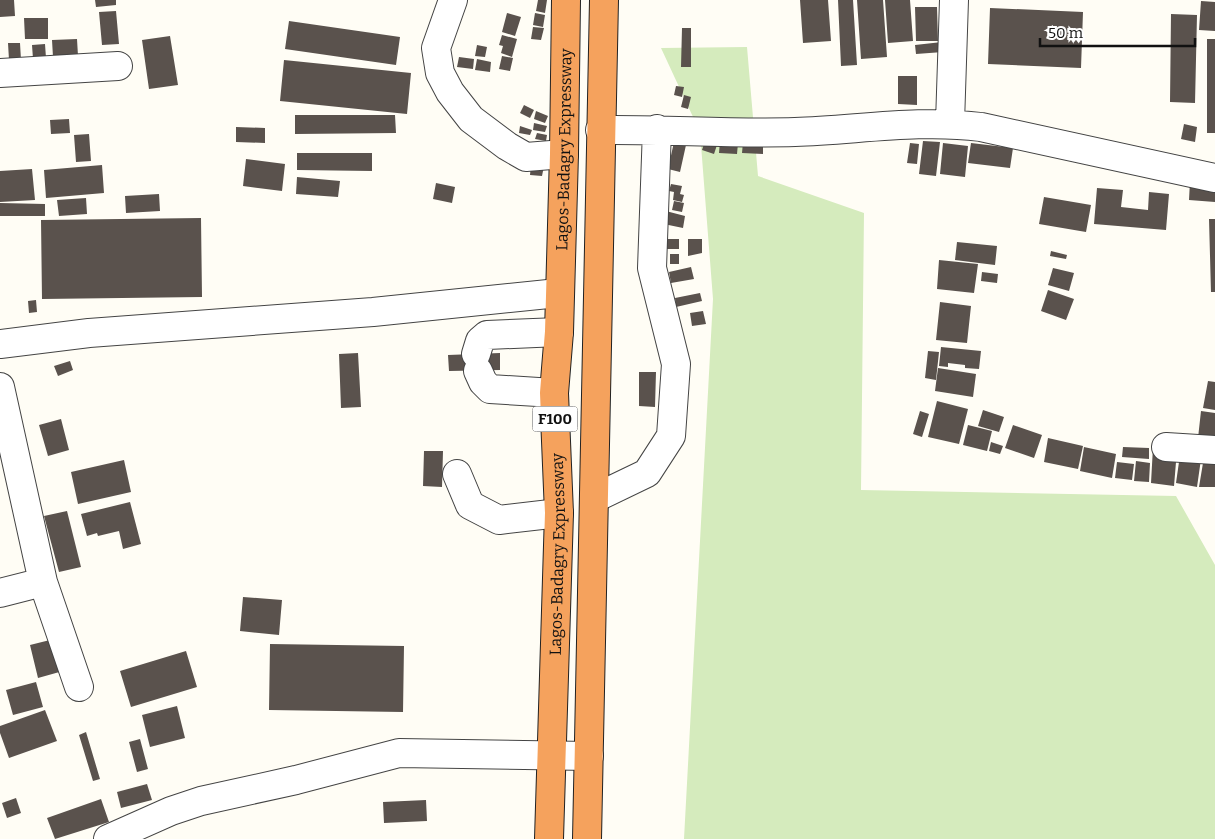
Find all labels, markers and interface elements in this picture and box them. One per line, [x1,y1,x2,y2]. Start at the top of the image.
scale bar [1040,15,1195,47]
text: 50 m [1048,24,1084,42]
street label: Lagos-Badagry Expressway [552,48,575,251]
road number: F100 [532,406,578,432]
street label: Lagos-Badagry Expressway [545,452,569,655]

